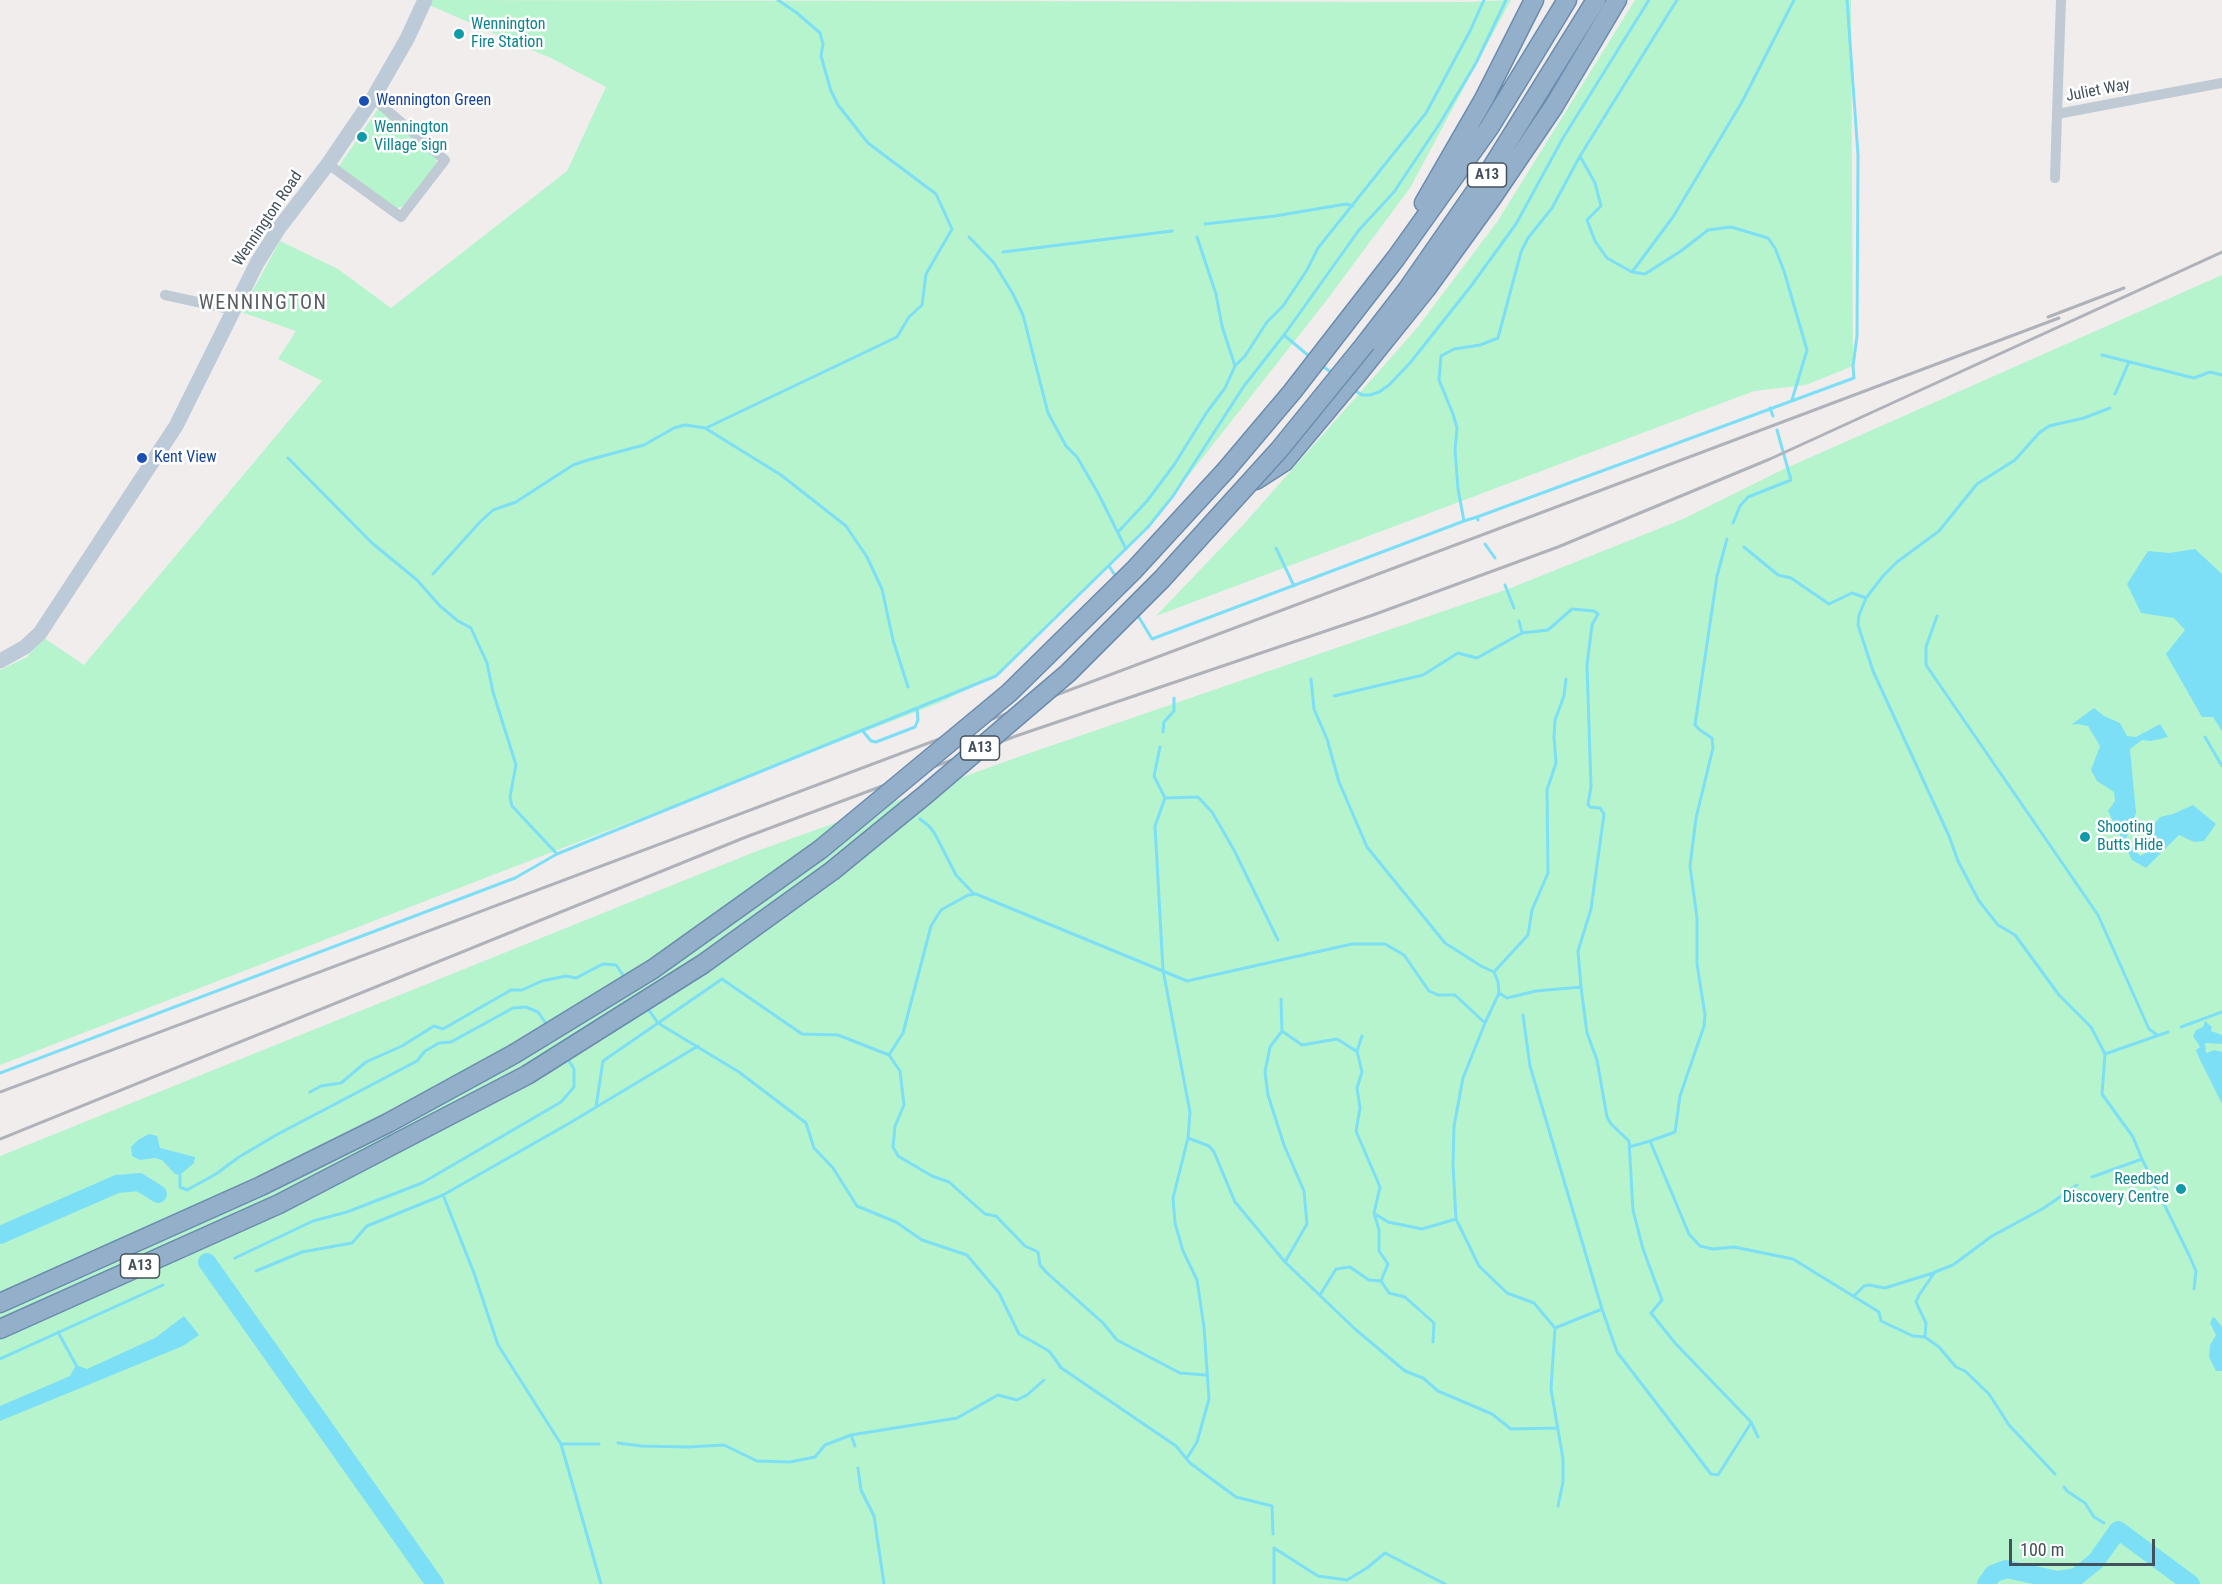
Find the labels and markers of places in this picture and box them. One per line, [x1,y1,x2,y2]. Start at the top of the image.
place label: Wennington Fire Station [471,15,546,53]
marker: Wennington Fire Station [452,27,466,41]
place label: Wennington Green [376,91,491,111]
marker: Wennington Green [357,94,371,108]
place label: Wennington Village sign [374,118,449,156]
marker: Wennington Village sign [355,130,369,144]
place label: Kent View [154,448,217,468]
marker: Kent View [135,451,149,465]
place label: Shooting Butts Hide [2097,818,2163,856]
marker: Shooting Butts Hide [2078,830,2092,844]
place label: Reedbed Discovery Centre [2063,1170,2169,1208]
marker: Reedbed Discovery Centre [2174,1182,2188,1196]

